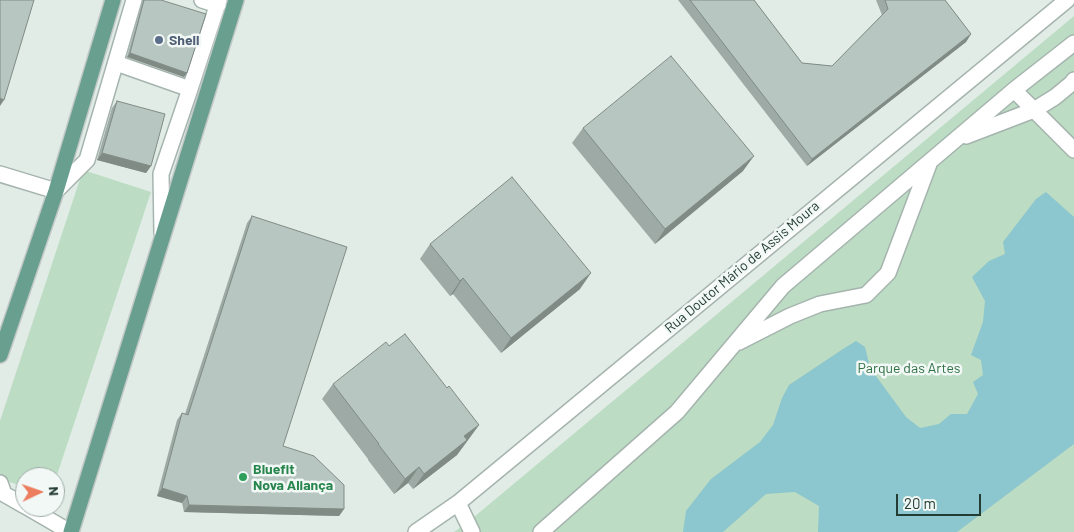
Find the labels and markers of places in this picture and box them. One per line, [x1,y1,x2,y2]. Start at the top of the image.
place label: Shell [169,32,199,48]
marker: Shell [153,34,165,46]
place label: Bluefit Nova Aliança [253,461,333,494]
marker: Bluefit Nova Aliança [237,471,249,483]

